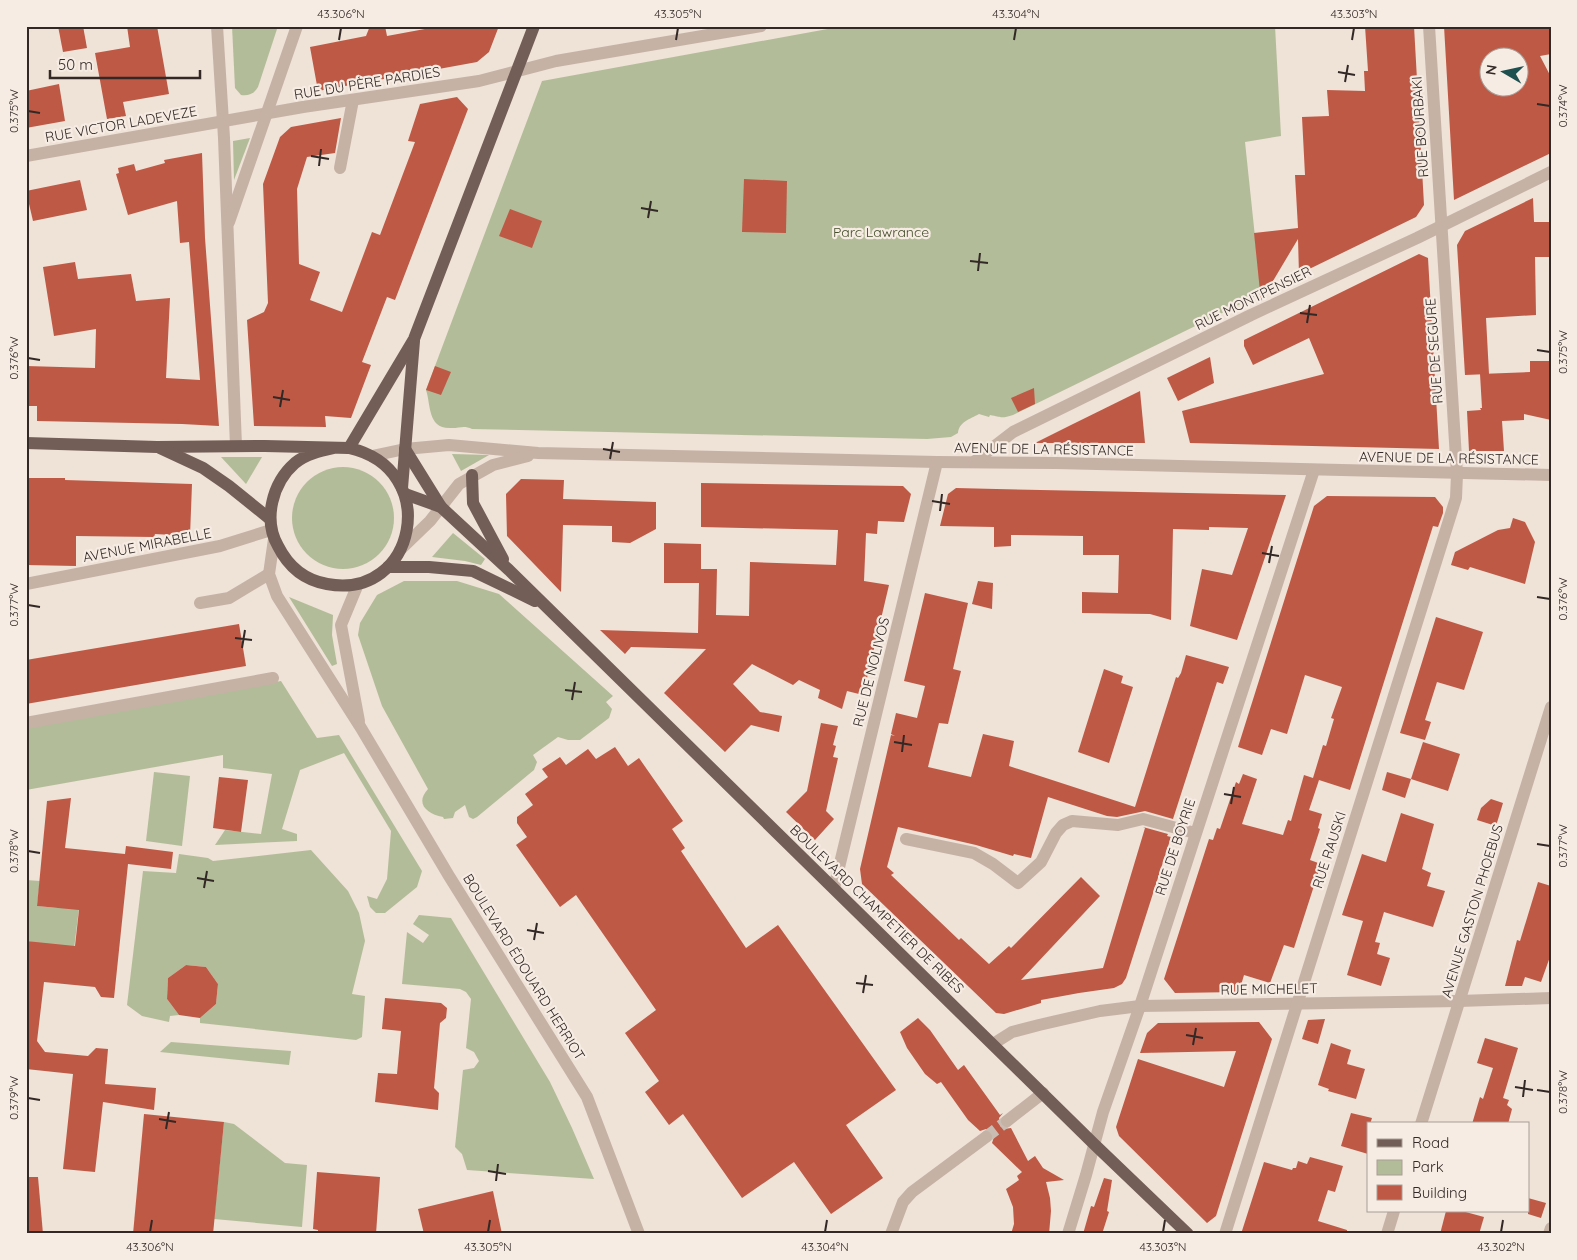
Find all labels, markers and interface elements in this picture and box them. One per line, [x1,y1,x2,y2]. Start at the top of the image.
text: 43.306°N [317,6,365,21]
text: 43.305°N [654,6,702,21]
text: 43.304°N [992,6,1040,21]
text: 43.303°N [1330,6,1378,21]
scale bar [50,48,200,80]
north arrow [1480,48,1530,98]
text: 50 m [58,55,93,74]
street label: RUE DU PÈRE PARDIES [293,63,442,103]
text: N [1481,63,1501,76]
street label: RUE BOURBAKI [1407,76,1433,178]
text: 0.374°W [1555,84,1570,128]
text: 0.375°W [6,89,21,133]
street label: RUE VICTOR LADEVEZE [44,102,198,146]
park label: Parc Lawrance [833,223,929,241]
street label: RUE MONTPENSIER [1192,262,1314,334]
street label: RUE DE SEGURE [1421,298,1447,404]
text: 0.375°W [1555,330,1570,374]
text: 0.376°W [6,336,21,380]
street label: AVENUE DE LA RÉSISTANCE [954,438,1134,460]
street label: AVENUE DE LA RÉSISTANCE [1359,447,1539,469]
street label: AVENUE MIRABELLE [81,524,213,566]
text: 0.376°W [1555,577,1570,621]
text: 0.377°W [6,583,21,627]
street label: RUE DE NOLIVOS [849,615,893,729]
street label: RUE DE BOYRIE [1151,796,1199,898]
street label: RUE RAUSKI [1308,809,1350,891]
street label: BOULEVARD CHAMPETIER DE RIBES [786,821,968,997]
street label: AVENUE GASTON PHOEBUS [1437,822,1507,1000]
text: 0.377°W [1555,824,1570,868]
text: 0.378°W [6,829,21,873]
street label: BOULEVARD ÉDOUARD HERRIOT [459,870,589,1064]
street label: RUE MICHELET [1220,979,1318,999]
text: 0.378°W [1555,1070,1570,1114]
text: 0.379°W [6,1076,21,1120]
legend [1367,1122,1530,1212]
text: Road [1412,1133,1449,1152]
text: Park [1412,1157,1444,1176]
text: Building [1412,1183,1467,1202]
text: 43.306°N [126,1239,174,1254]
text: 43.305°N [464,1239,512,1254]
text: 43.304°N [801,1239,849,1254]
text: 43.303°N [1139,1239,1187,1254]
text: 43.302°N [1477,1239,1525,1254]

